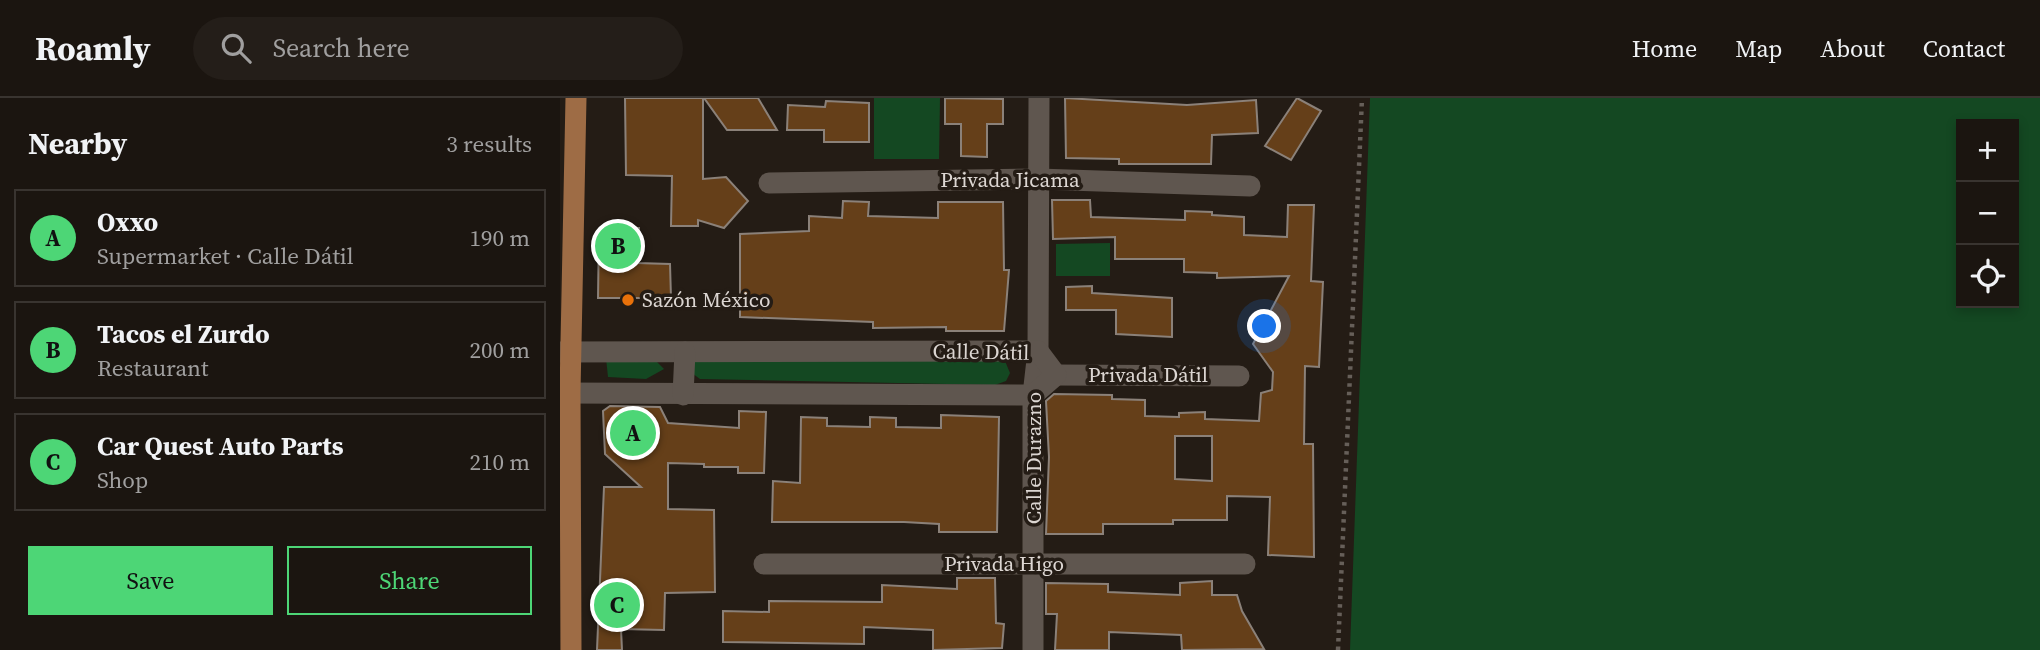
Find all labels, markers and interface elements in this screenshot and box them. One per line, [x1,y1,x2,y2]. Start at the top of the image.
search box [193,17,683,80]
text: Roamly [35,26,151,71]
icon: search [217,29,255,67]
text: Search here [273,30,410,66]
text: Home [1632,32,1697,65]
text: Map [1735,32,1782,65]
text: About [1820,32,1885,65]
text: Contact [1923,32,2005,65]
map controls [1956,119,2019,308]
button: + [1956,119,2019,182]
text: Nearby [28,123,127,164]
text: 3 results [446,128,532,160]
street label: Privada Jicama [940,165,1080,194]
button: − [1956,182,2019,245]
text: Oxxo [97,204,158,240]
pin: B [595,220,641,272]
text: A [45,222,61,254]
text: 190 m [469,222,530,254]
text: Supermarket · Calle Dátil [97,240,354,272]
button: locate [1956,245,2019,308]
place label: Sazón México [642,285,770,314]
marker: Sazón México [620,292,636,308]
your location [1247,309,1281,343]
text: Tacos el Zurdo [97,316,270,352]
text: B [46,334,60,366]
text: 200 m [469,334,530,366]
street label: Calle Dátil [932,336,1030,367]
text: Restaurant [97,352,208,384]
street label: Privada Dátil [1088,360,1208,389]
street label: Calle Durazno [1019,392,1048,524]
pin: A [610,407,656,459]
text: Car Quest Auto Parts [97,428,344,464]
text: C [46,446,60,478]
text: 210 m [469,446,530,478]
text: Shop [97,464,148,496]
button: Save [28,546,273,615]
button: Share [287,546,532,615]
street label: Privada Higo [944,549,1064,578]
pin: C [594,579,640,631]

